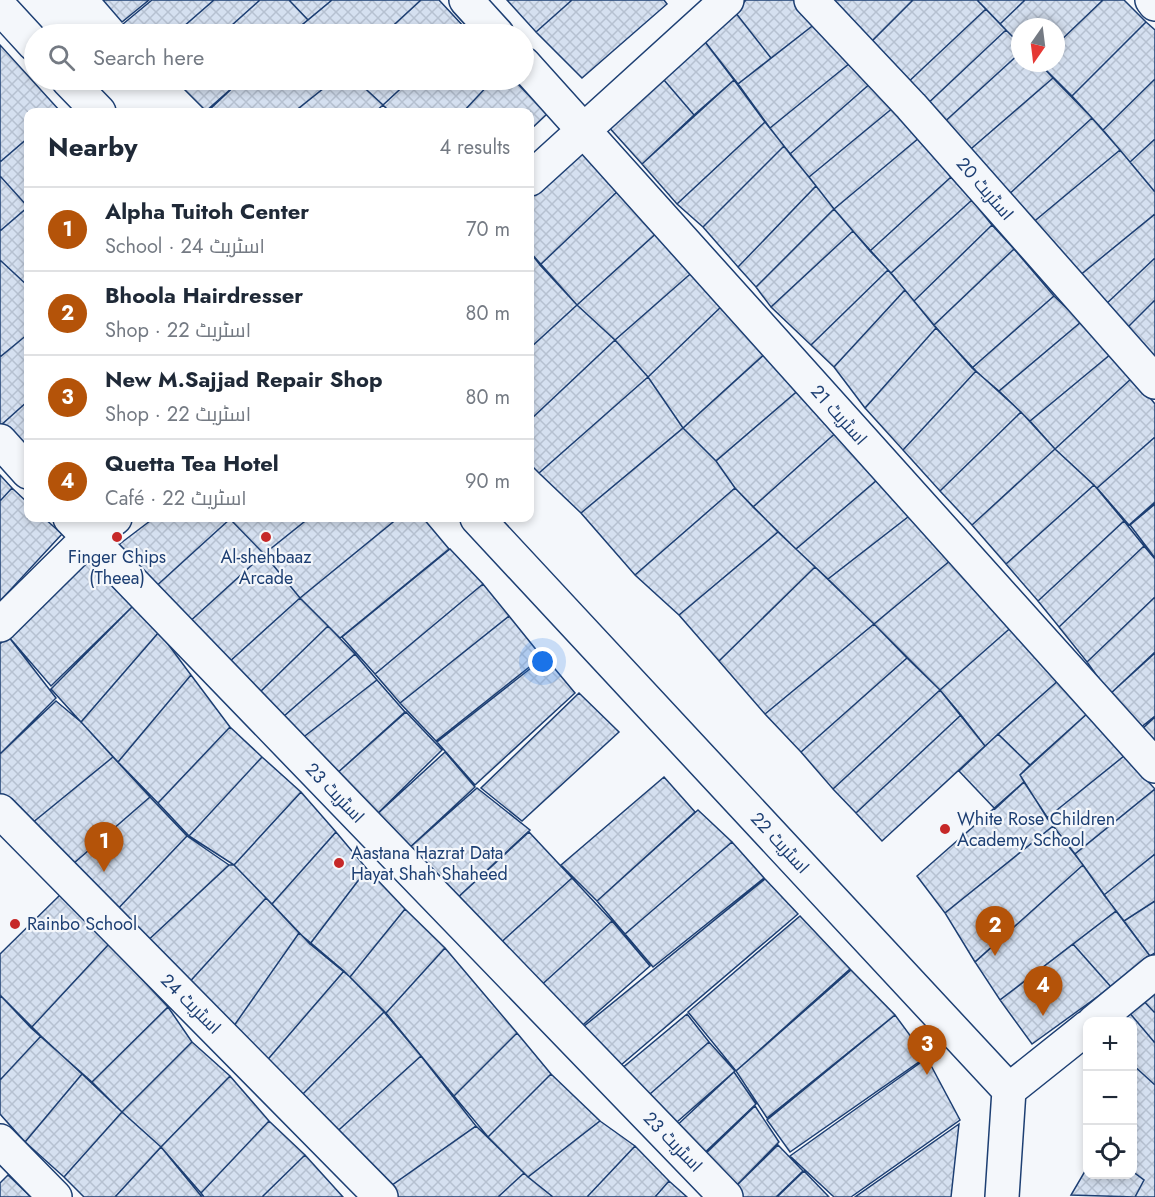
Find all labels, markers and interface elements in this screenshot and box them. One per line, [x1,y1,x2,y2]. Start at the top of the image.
north arrow [1011,18,1065,72]
search box [24,24,534,90]
icon: search [45,41,78,74]
text: Search here [93,41,204,73]
text: Nearby [48,128,137,166]
text: 4 results [439,133,510,162]
street label: اسٹریٹ 20 [950,152,1020,226]
text: Alpha Tuitoh Center [105,195,309,227]
text: 1 [62,215,73,244]
text: 70 m [466,215,510,244]
text: School · اسٹریٹ 24 [105,232,265,261]
text: Bhoola Hairdresser [105,279,303,311]
text: 2 [61,299,74,328]
text: 80 m [465,299,510,328]
text: Shop · اسٹریٹ 22 [105,316,251,345]
text: New M.Sajjad Repair Shop [105,363,383,395]
street label: اسٹریٹ 21 [805,379,873,451]
text: 3 [61,383,74,412]
text: 80 m [465,383,510,412]
text: Shop · اسٹریٹ 22 [105,400,251,429]
text: Quetta Tea Hotel [105,447,279,479]
text: 4 [61,467,74,496]
text: 90 m [465,467,510,496]
text: Café · اسٹریٹ 22 [105,484,247,513]
marker: Finger Chips (Theea) [110,530,124,544]
marker: Al-shehbaaz Arcade [259,530,273,544]
place label: Finger Chips (Theea) [68,544,166,591]
place label: Al-shehbaaz Arcade [220,544,312,591]
your location [528,647,557,676]
street label: اسٹریٹ 23 [299,757,371,829]
street label: اسٹریٹ 22 [745,806,815,880]
place label: White Rose Children Academy School [957,806,1115,853]
pin: 1 [84,822,124,872]
marker: White Rose Children Academy School [938,822,952,836]
place label: Aastana Hazrat Data Hayat Shah Shaheed [351,840,508,887]
marker: Aastana Hazrat Data Hayat Shah Shaheed [332,856,346,870]
pin: 2 [976,906,1014,956]
place label: Rainbo School [27,911,137,937]
marker: Rainbo School [8,917,22,931]
pin: 4 [1024,966,1062,1016]
street label: اسٹریٹ 24 [155,968,227,1040]
map controls [1083,1017,1137,1179]
button: + [1083,1017,1137,1071]
pin: 3 [908,1026,946,1075]
button: − [1083,1071,1137,1125]
street label: اسٹریٹ 23 [637,1106,709,1178]
button: locate [1083,1125,1137,1179]

